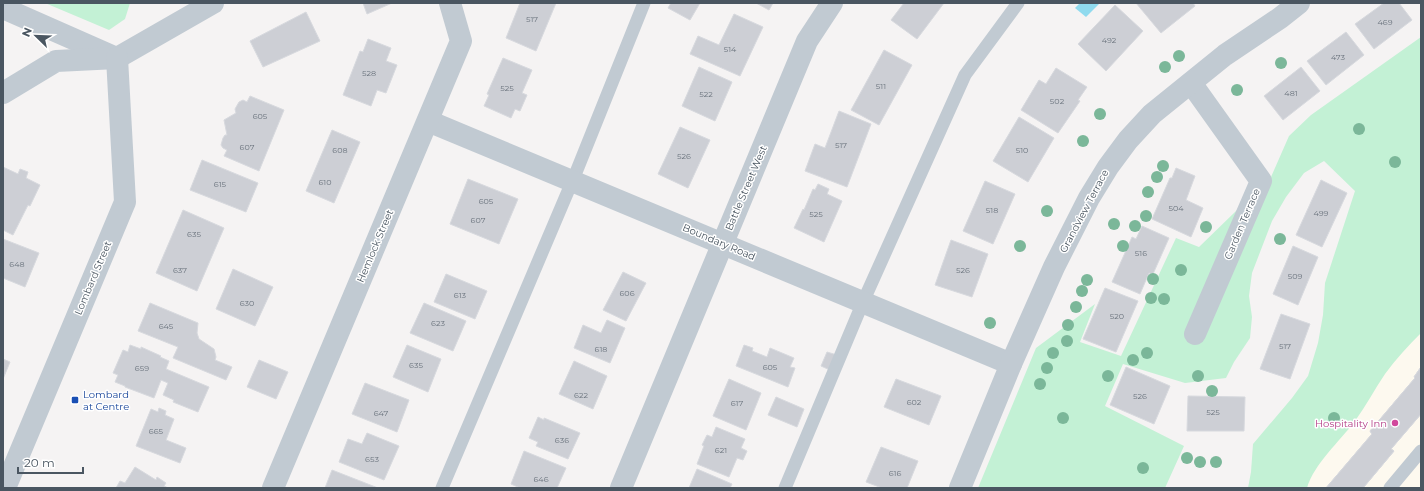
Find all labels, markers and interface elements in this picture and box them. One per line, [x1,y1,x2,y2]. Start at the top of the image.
house number: 517 [526,14,538,24]
north arrow [16,16,56,56]
house number: 469 [1377,17,1393,27]
text: N [19,25,35,39]
house number: 492 [1102,35,1117,45]
house number: 514 [724,44,737,54]
house number: 473 [1331,52,1346,62]
house number: 528 [362,68,376,78]
house number: 511 [876,81,886,91]
house number: 525 [500,83,514,93]
house number: 481 [1284,88,1298,98]
house number: 522 [699,89,713,99]
house number: 502 [1050,96,1065,106]
house number: 605 [253,111,268,121]
house number: 517 [835,140,847,150]
house number: 607 [240,142,255,152]
street label: Battle Street West [722,143,770,233]
house number: 608 [332,145,348,155]
house number: 510 [1016,145,1028,155]
house number: 526 [677,151,691,161]
street label: Grandview Terrace [1057,167,1111,255]
house number: 610 [318,177,332,187]
house number: 615 [214,179,227,189]
street label: Garden Terrace [1221,186,1263,262]
house number: 605 [479,196,494,206]
house number: 504 [1168,203,1184,213]
house number: 518 [986,205,998,215]
street label: Hemlock Street [354,207,396,285]
house number: 499 [1314,208,1329,218]
house number: 525 [809,209,823,219]
house number: 607 [471,215,486,225]
street label: Boundary Road [681,221,757,263]
house number: 635 [187,229,201,239]
street label: Lombard Street [72,239,114,317]
house number: 516 [1135,248,1147,258]
house number: 648 [9,259,25,269]
house number: 637 [173,265,187,275]
house number: 526 [956,265,970,275]
house number: 509 [1288,271,1302,281]
house number: 606 [619,288,635,298]
house number: 613 [454,290,467,300]
house number: 630 [240,298,254,308]
house number: 520 [1110,311,1124,321]
house number: 623 [431,318,445,328]
house number: 645 [159,321,174,331]
house number: 517 [1279,341,1291,351]
house number: 618 [595,344,607,354]
house number: 635 [409,360,423,370]
house number: 605 [763,362,778,372]
house number: 659 [135,363,149,373]
place label: Lombard at Centre [83,388,129,413]
house number: 622 [574,390,588,400]
house number: 526 [1133,391,1147,401]
marker: Lombard at Centre [70,395,80,405]
house number: 602 [907,397,922,407]
house number: 617 [731,398,744,408]
house number: 525 [1206,407,1220,417]
house number: 647 [374,408,389,418]
place label: Hospitality Inn [1315,417,1387,430]
marker: Hospitality Inn [1390,418,1400,428]
house number: 665 [149,426,164,436]
house number: 636 [555,435,569,445]
house number: 621 [715,445,727,455]
scale bar [18,449,83,475]
house number: 653 [365,454,379,464]
text: 20 m [24,455,55,470]
house number: 616 [889,468,901,478]
house number: 646 [533,474,549,484]

